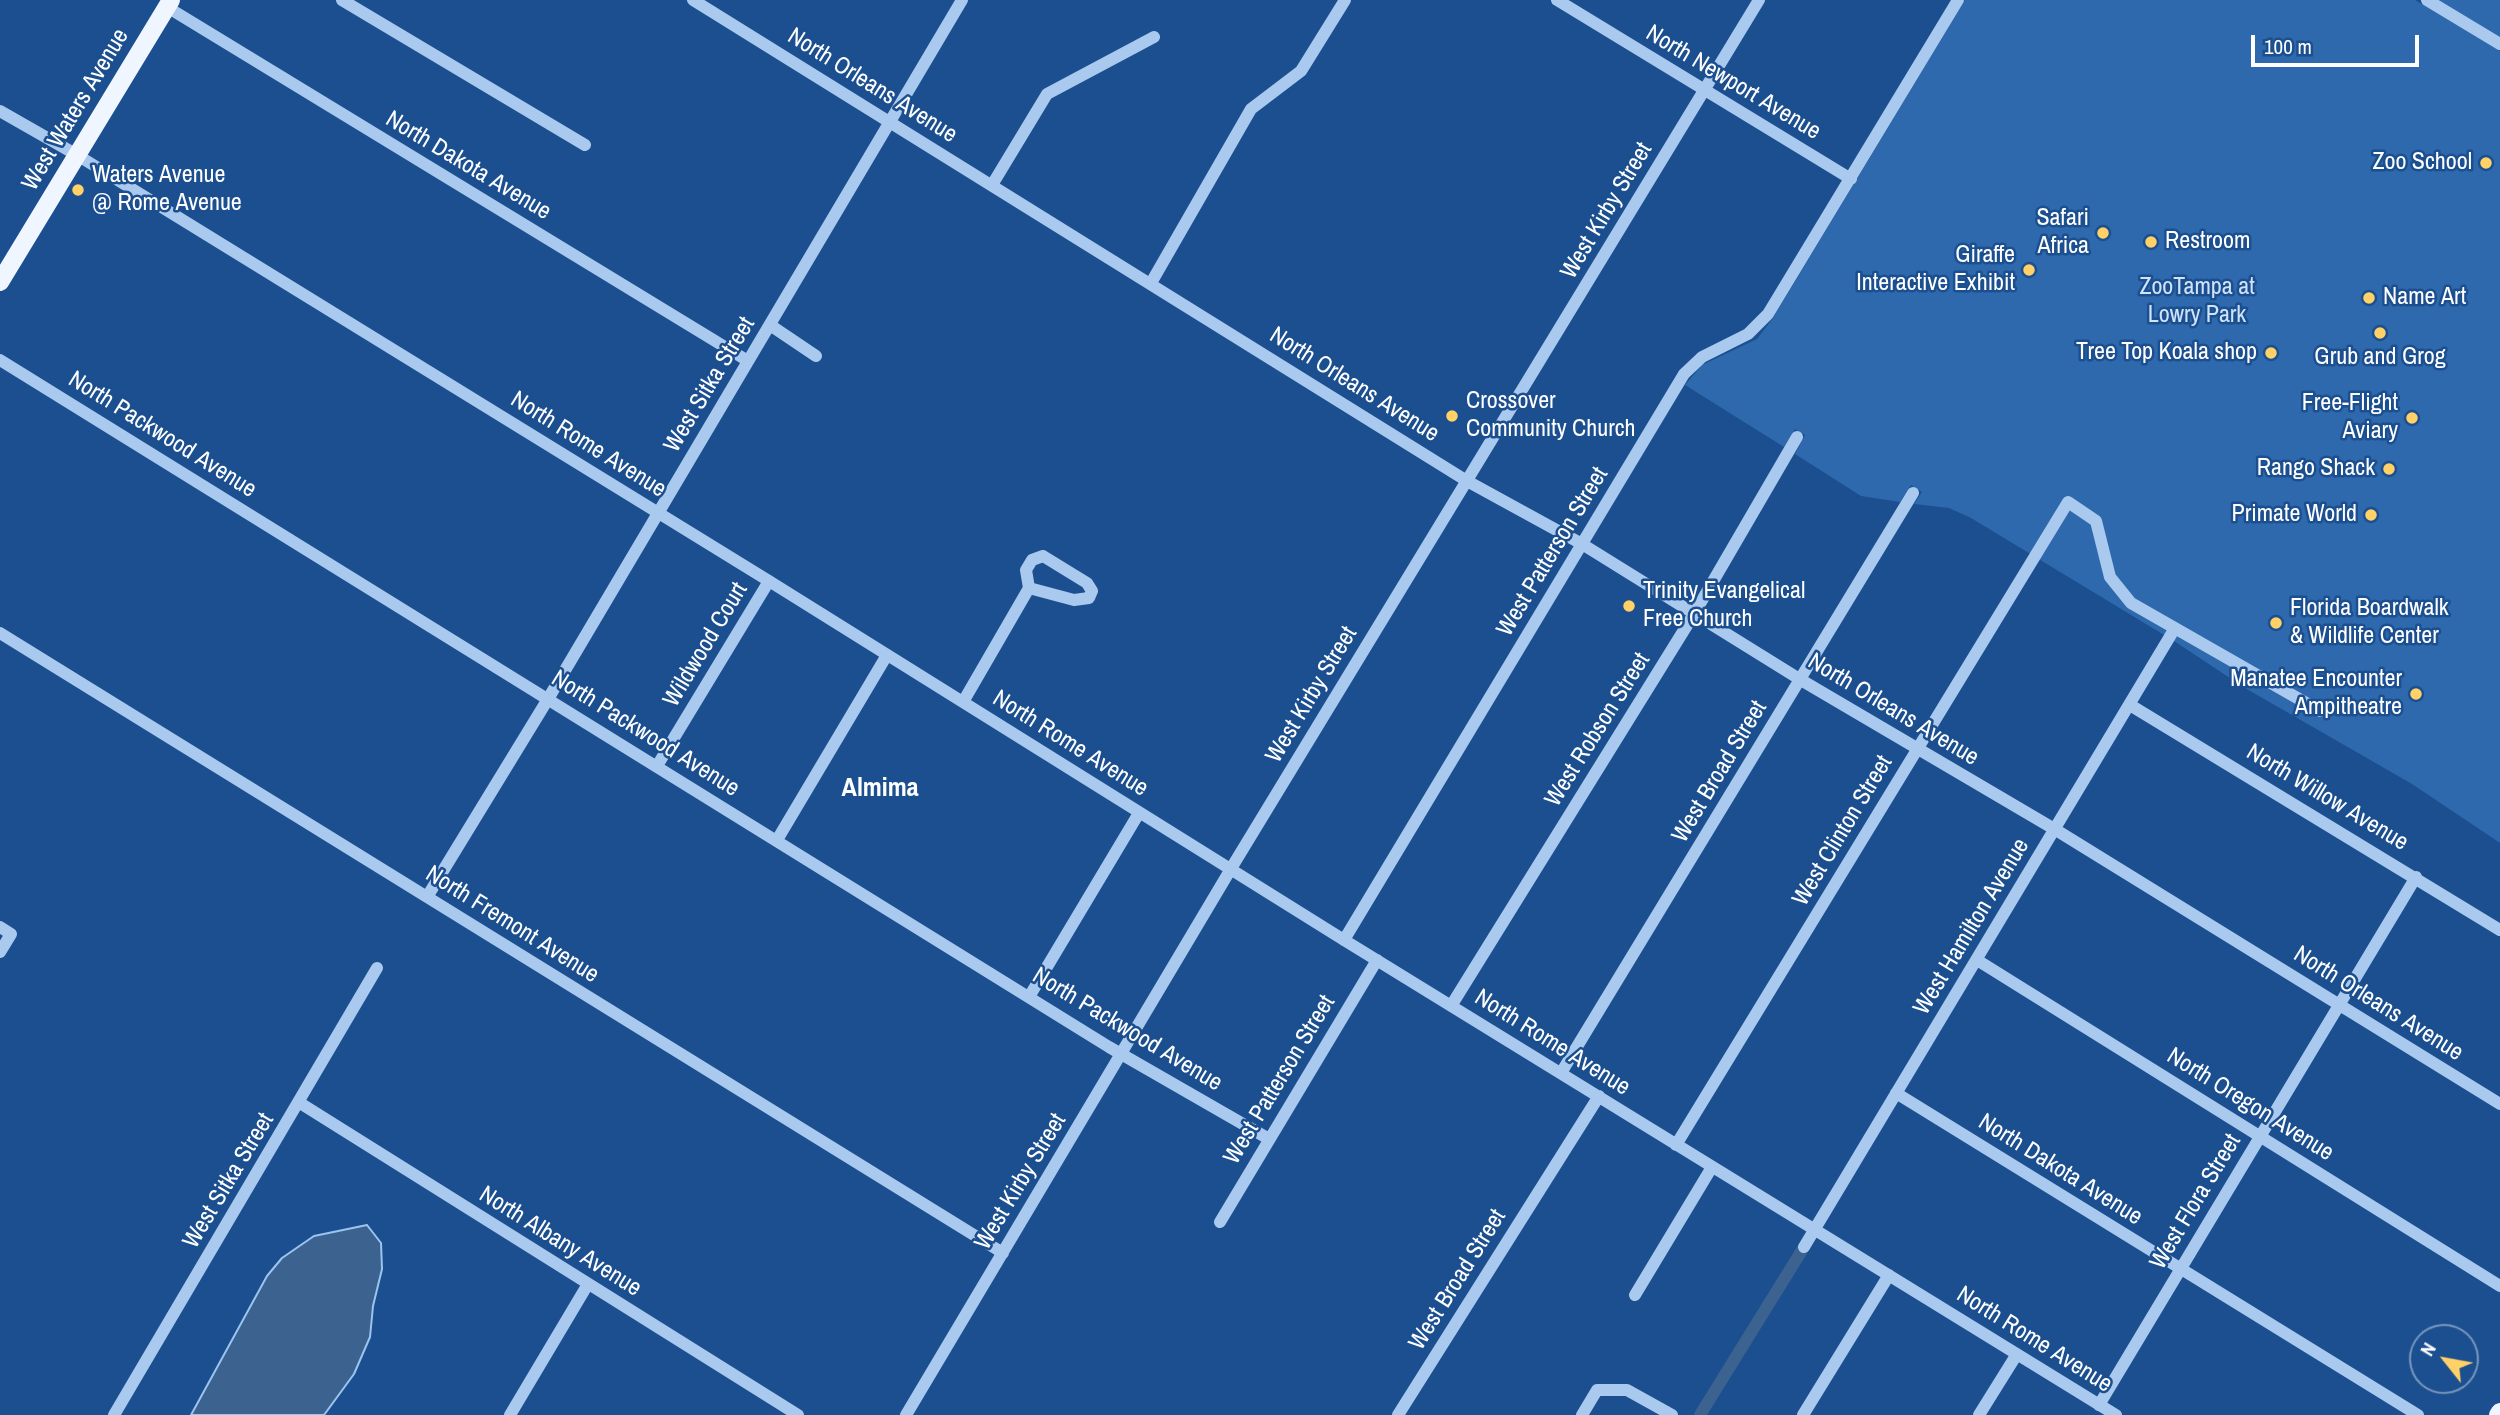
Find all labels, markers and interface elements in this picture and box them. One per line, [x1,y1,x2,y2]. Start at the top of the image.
street label: North Newport Avenue [1640,19,1826,147]
scale bar [2255,21,2423,65]
street label: North Orleans Avenue [782,22,962,150]
street label: West Waters Avenue [16,24,136,196]
text: 100 m [2264,32,2312,61]
street label: North Dakota Avenue [380,105,556,227]
street label: West Kirby Street [1555,138,1659,284]
place label: Zoo School [2372,149,2472,177]
marker: Zoo School [2478,155,2494,171]
place label: Waters Avenue @ Rome Avenue [92,162,242,218]
marker: Waters Avenue @ Rome Avenue [70,182,86,198]
place label: Safari Africa [2036,205,2089,261]
marker: Safari Africa [2095,225,2111,241]
place label: Restroom [2165,228,2250,256]
marker: Restroom [2143,234,2159,250]
place label: Giraffe Interactive Exhibit [1856,242,2015,298]
marker: Giraffe Interactive Exhibit [2021,262,2037,278]
park label: ZooTampa at Lowry Park [2139,274,2255,330]
place label: Name Art [2383,284,2466,312]
marker: Name Art [2361,290,2377,306]
street label: West Sitka Street [658,312,762,458]
street label: North Orleans Avenue [1264,321,1444,449]
marker: Grub and Grog [2372,325,2388,341]
place label: Tree Top Koala shop [2076,339,2257,367]
place label: Grub and Grog [2314,344,2446,372]
marker: Tree Top Koala shop [2263,345,2279,361]
street label: North Packwood Avenue [63,365,261,505]
street label: North Rome Avenue [505,386,671,504]
place label: Crossover Community Church [1466,388,1636,444]
place label: Free-Flight Aviary [2302,390,2398,446]
marker: Crossover Community Church [1444,408,1460,424]
marker: Free-Flight Aviary [2404,410,2420,426]
place label: Rango Shack [2257,455,2375,483]
marker: Rango Shack [2381,461,2397,477]
street label: West Patterson Street [1491,462,1615,642]
place label: Primate World [2232,501,2357,529]
marker: Primate World [2363,507,2379,523]
street label: Wildwood Court [658,578,754,712]
place label: Trinity Evangelical Free Church [1643,578,1805,634]
place label: Florida Boardwalk & Wildlife Center [2290,595,2449,651]
marker: Trinity Evangelical Free Church [1621,598,1637,614]
marker: Florida Boardwalk & Wildlife Center [2268,615,2284,631]
street label: West Kirby Street [1260,622,1364,768]
street label: West Robson Street [1539,648,1657,812]
street label: North Orleans Avenue [1802,648,1984,772]
street label: North Packwood Avenue [546,664,744,804]
place label: Manatee Encounter Ampitheatre [2230,666,2402,722]
street label: North Rome Avenue [987,685,1153,803]
marker: Manatee Encounter Ampitheatre [2408,686,2424,702]
street label: West Broad Street [1666,696,1774,848]
street label: North Willow Avenue [2241,738,2413,858]
street label: West Clinton Street [1787,751,1899,911]
district label: Almima [841,773,919,805]
street label: West Hamilton Avenue [1908,834,2036,1020]
street label: North Fremont Avenue [420,860,604,990]
street label: North Orleans Avenue [2288,940,2468,1068]
street label: North Packwood Avenue [1027,962,1227,1098]
street label: North Rome Avenue [1469,984,1635,1102]
street label: West Patterson Street [1218,990,1342,1170]
street label: North Oregon Avenue [2161,1042,2339,1168]
street label: West Sitka Street [177,1108,281,1254]
street label: North Dakota Avenue [1973,1108,2147,1232]
street label: West Kirby Street [969,1109,1073,1255]
street label: West Flora Street [2144,1129,2248,1275]
street label: North Albany Avenue [474,1181,646,1303]
street label: West Broad Street [1403,1204,1513,1356]
street label: North Rome Avenue [1951,1281,2117,1399]
north arrow [2409,1324,2479,1394]
text: N [2414,1338,2442,1361]

